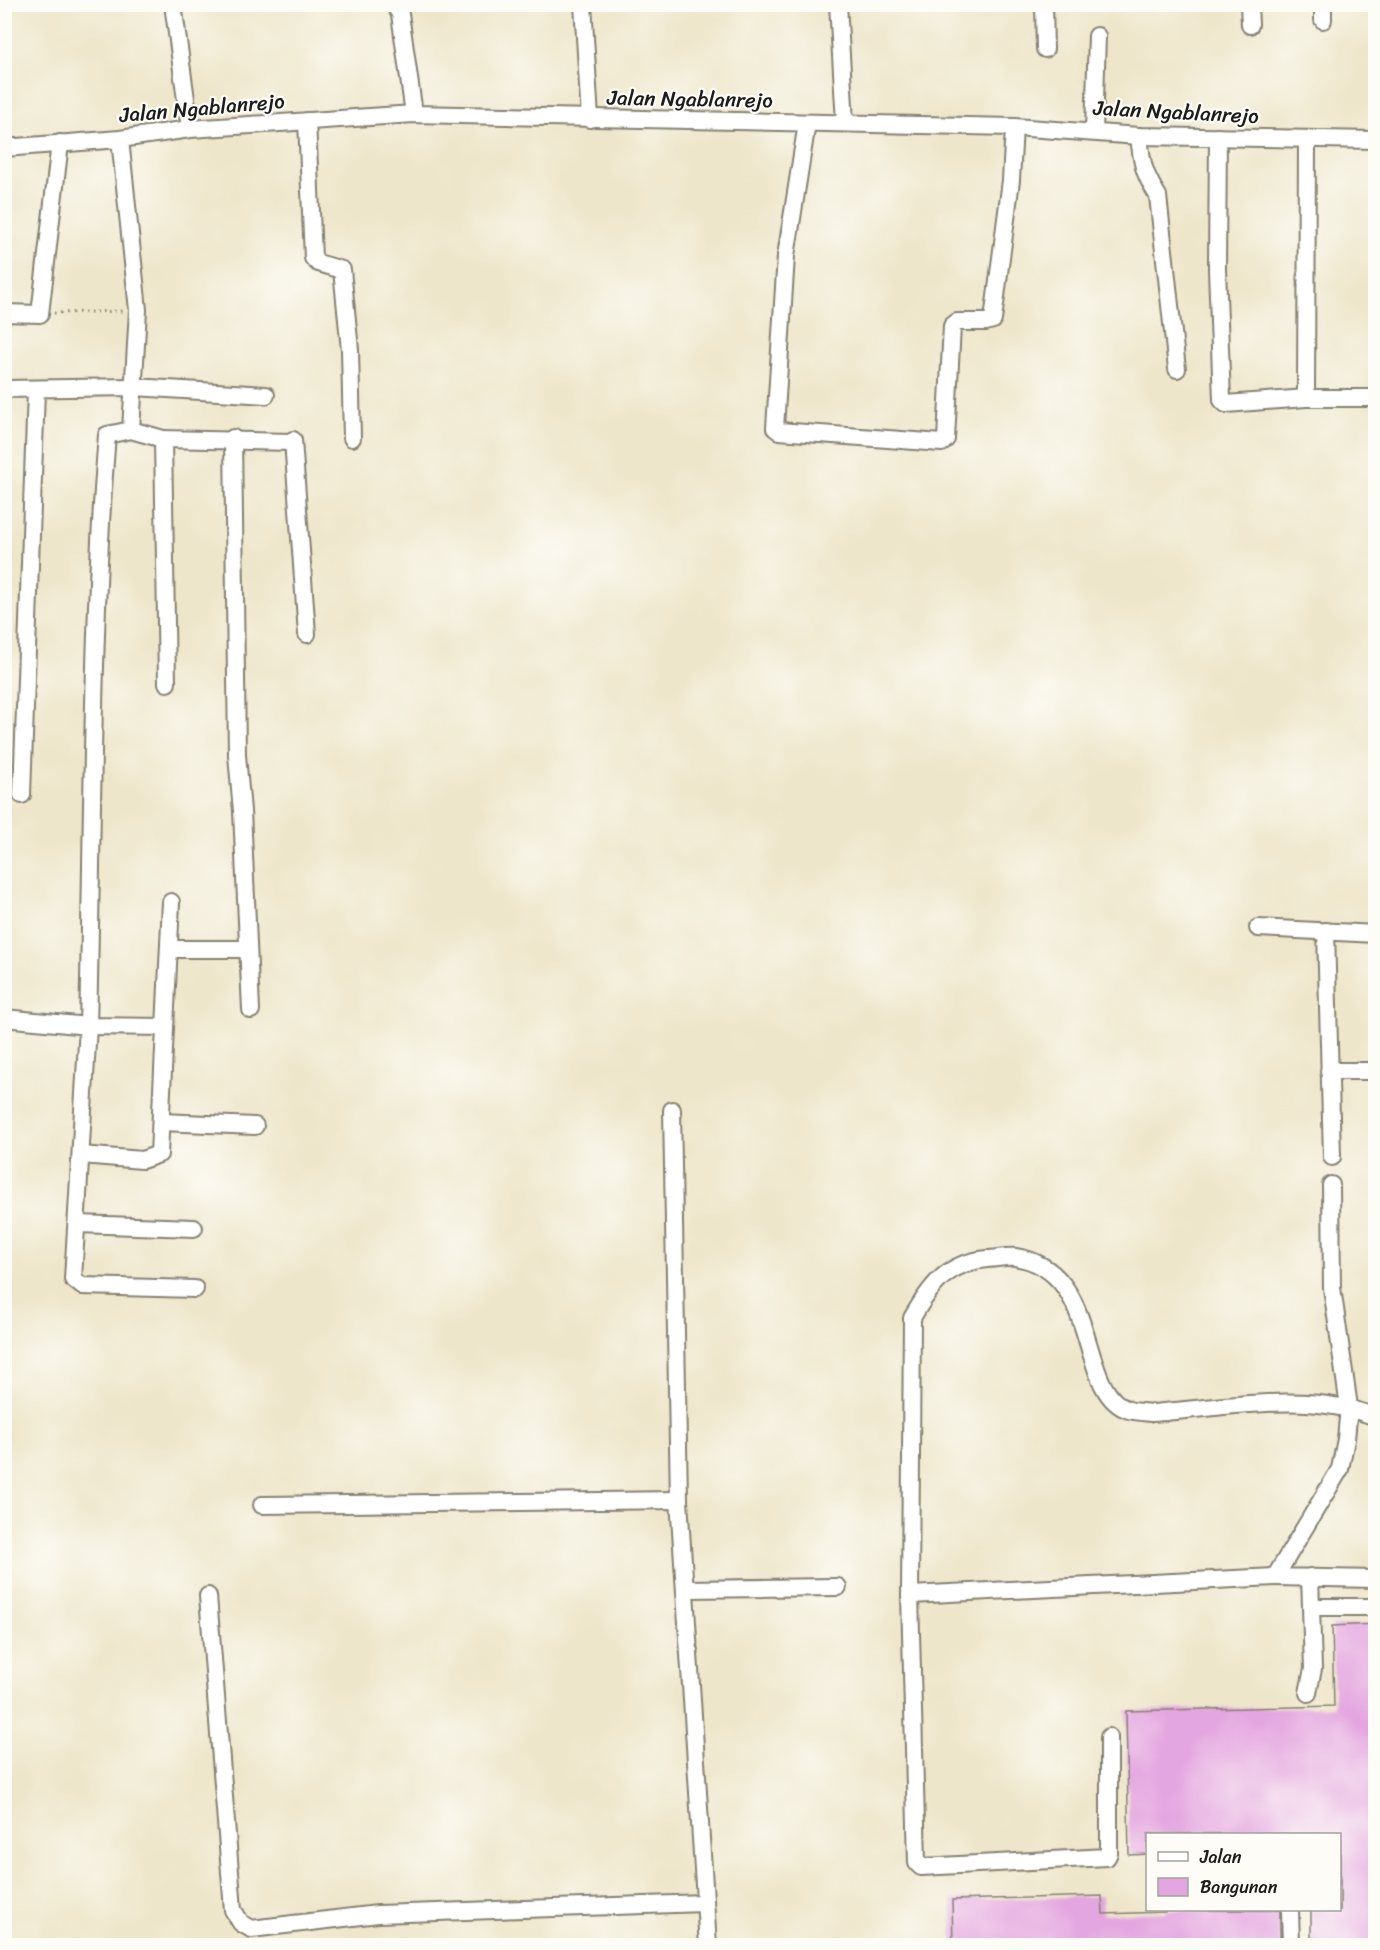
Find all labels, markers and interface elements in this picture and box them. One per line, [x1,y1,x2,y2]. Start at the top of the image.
street label: Jalan Ngablanrejo [606,79,773,119]
street label: Jalan Ngablanrejo [117,82,286,134]
street label: Jalan Ngablanrejo [1091,89,1260,135]
legend [1146,1833,1341,1911]
text: Jalan [1199,1841,1242,1873]
text: Bangunan [1200,1871,1278,1903]

